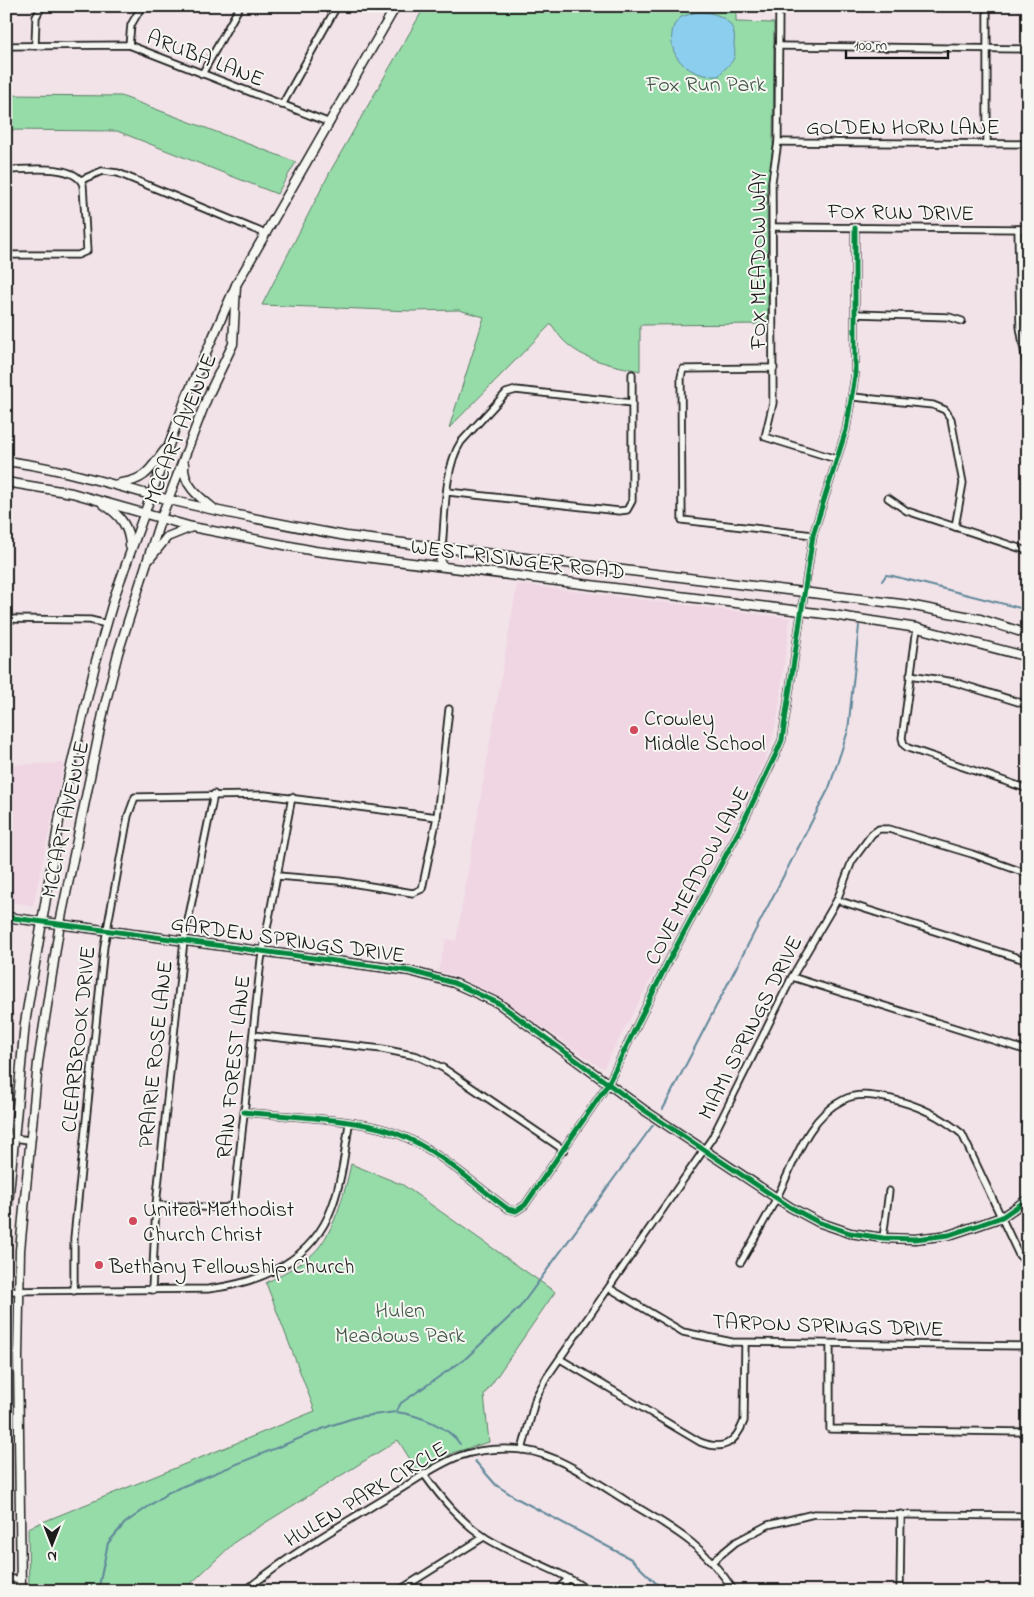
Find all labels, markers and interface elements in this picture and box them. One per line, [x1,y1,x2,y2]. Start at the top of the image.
street label: ARUBA LANE [142,23,268,97]
scale bar [846,28,949,60]
text: 100 m [854,35,887,57]
park label: Fox Run Park [645,70,766,102]
street label: GOLDEN HORN LANE [806,113,1000,145]
street label: FOX MEADOW WAY [744,171,776,350]
street label: FOX RUN DRIVE [826,197,974,231]
street label: MCCART AVENUE [137,349,227,509]
street label: WEST RISINGER ROAD [409,532,627,590]
place label: Crowley Middle School [644,704,765,761]
marker: Crowley Middle School [628,724,640,736]
street label: MCCART AVENUE [35,738,99,901]
street label: COVE MEADOW LANE [638,781,759,971]
street label: GARDEN SPRINGS DRIVE [168,909,407,973]
street label: MIAMI SPRINGS DRIVE [691,931,812,1126]
street label: CLEARBROOK DRIVE [54,944,106,1134]
street label: PRAIRIE ROSE LANE [131,959,183,1150]
street label: RAIN FOREST LANE [209,974,261,1161]
place label: United Methodist Church Christ [143,1195,295,1252]
marker: United Methodist Church Christ [127,1215,139,1227]
place label: Bethany Fellowship Church [108,1252,355,1285]
marker: Bethany Fellowship Church [93,1259,105,1271]
park label: Hulen Meadows Park [335,1296,465,1353]
street label: TARPON SPRINGS DRIVE [712,1307,944,1347]
street label: HULEN PARK CIRCLE [279,1434,454,1557]
north arrow [28,1520,78,1570]
text: N [47,1545,57,1566]

